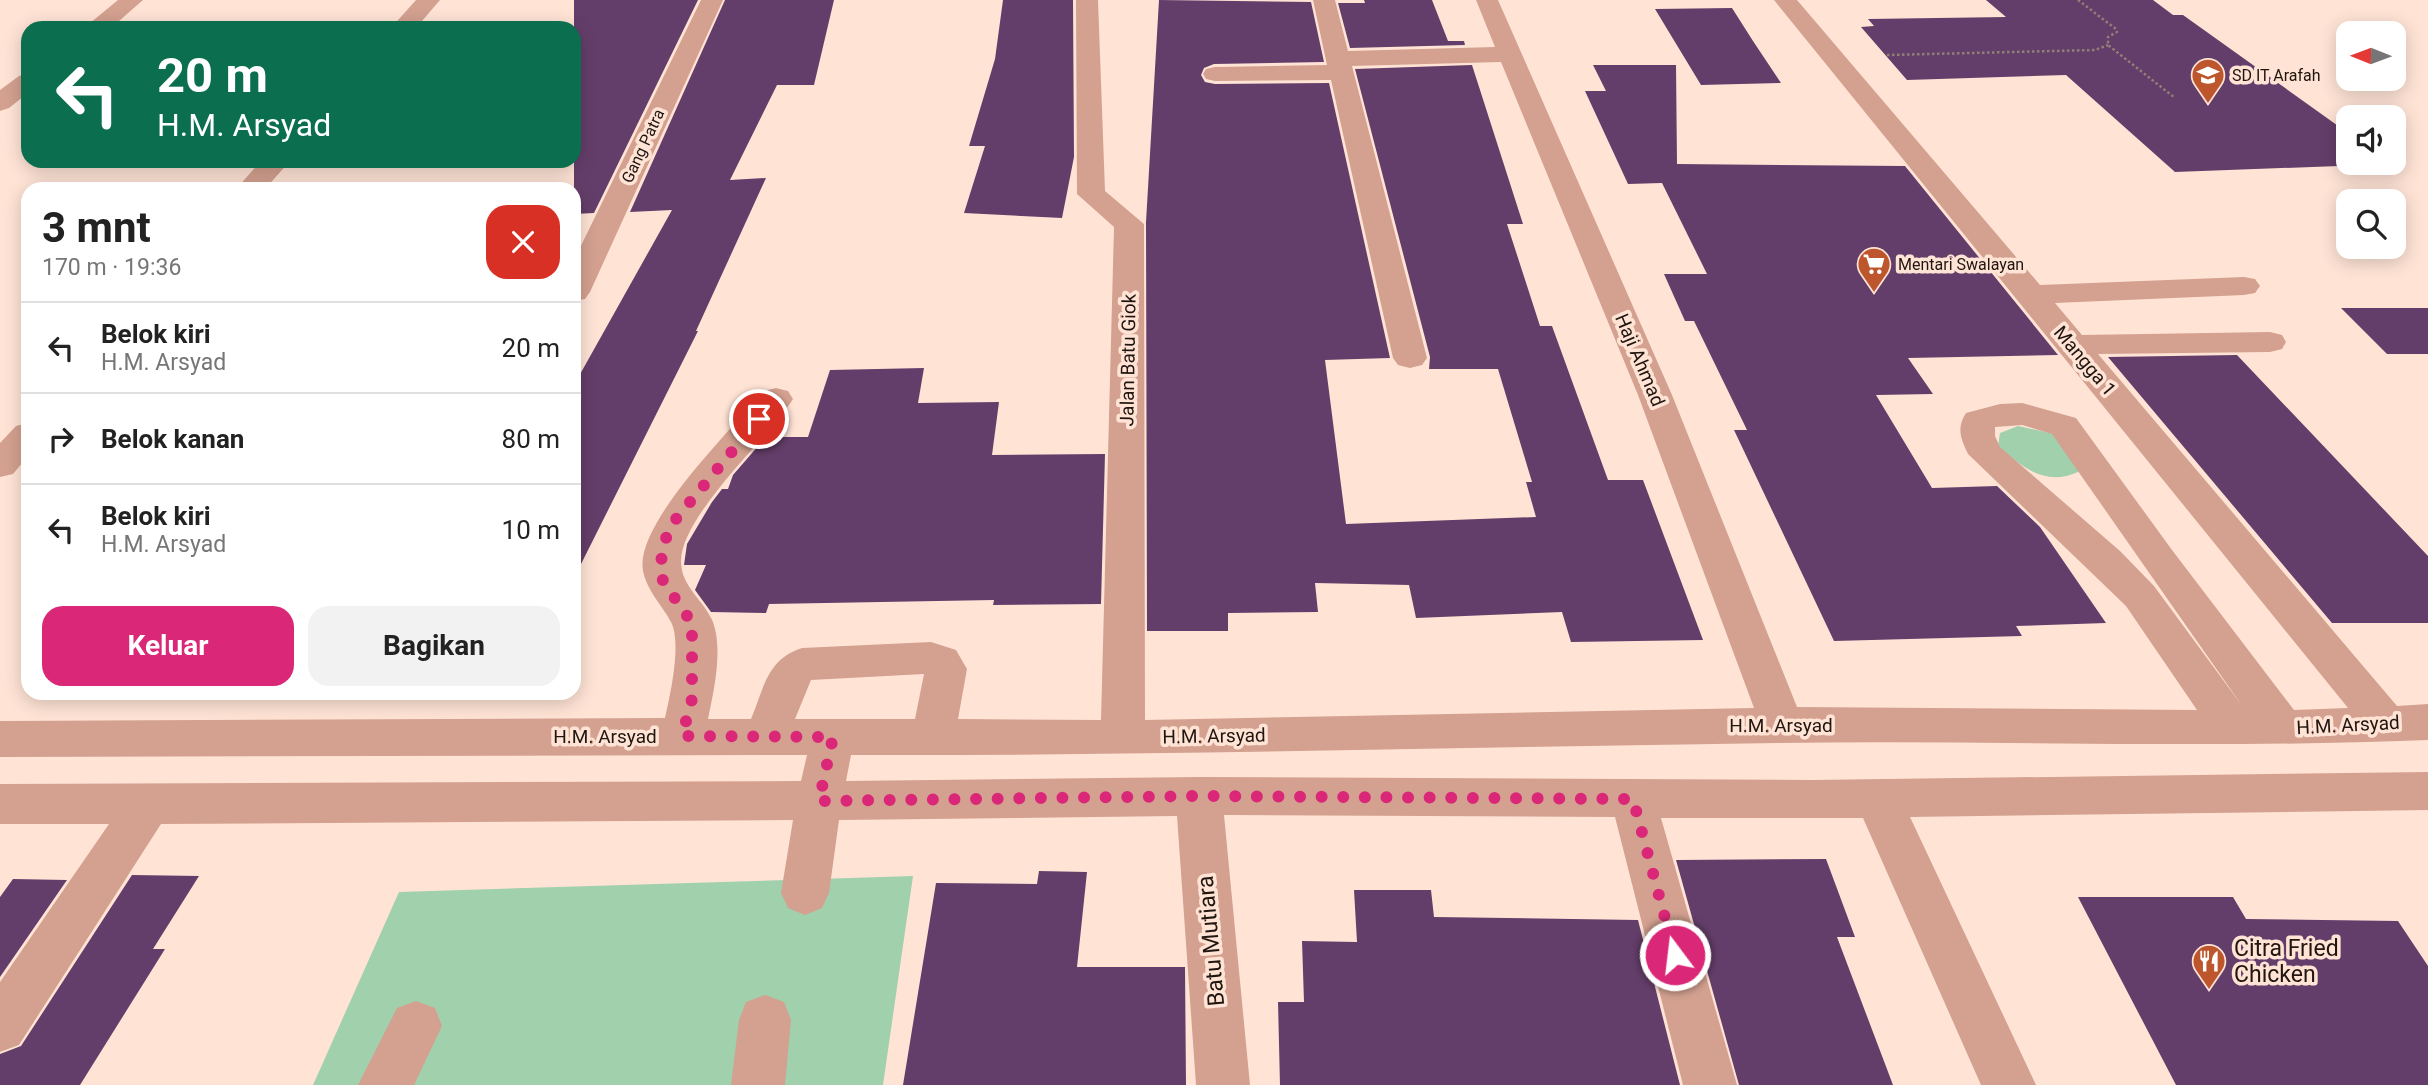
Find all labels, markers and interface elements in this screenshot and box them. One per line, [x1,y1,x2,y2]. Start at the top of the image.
north arrow [2336,21,2406,91]
map controls [2336,21,2406,259]
text: 20 m [157,47,268,104]
icon: left [42,49,133,140]
school or university icon: SD IT Arafah [2189,56,2227,105]
place label: SD IT Arafah [2232,66,2321,85]
button: sound [2336,105,2406,175]
text: H.M. Arsyad [157,106,331,144]
street label: Gang Patra [618,106,668,186]
button: search [2336,189,2406,259]
text: 3 mnt [42,203,151,252]
button: close [486,205,560,279]
supermarket icon: Mentari Swalayan [1855,245,1893,294]
text: 170 m · 19:36 [42,254,181,281]
place label: Mentari Swalayan [1898,255,2024,274]
street label: Jalan Batu Giok [1115,293,1141,426]
street label: Haji Ahmad [1610,310,1670,410]
text: Belok kiri [101,319,211,349]
street label: Mangga 1 [2049,321,2121,401]
icon: left [42,329,80,367]
text: 20 m [502,333,560,363]
text: H.M. Arsyad [101,349,226,376]
pin [729,389,789,449]
icon: arrive [740,400,778,438]
icon: right [42,420,80,458]
text: Belok kanan [101,424,244,454]
text: 80 m [502,424,560,454]
text: Belok kiri [101,501,211,531]
icon: left [42,511,80,549]
text: 10 m [502,515,560,545]
text: H.M. Arsyad [101,531,226,558]
button: Keluar [42,606,294,686]
button: Bagikan [308,606,560,686]
street label: H.M. Arsyad [2296,711,2400,739]
street label: H.M. Arsyad [1729,714,1833,737]
street label: H.M. Arsyad [1162,724,1266,748]
street label: H.M. Arsyad [553,725,657,748]
street label: Batu Mutiara [1192,875,1230,1007]
position arrow [1638,918,1712,992]
place label: Citra Fried Chicken [2234,935,2339,988]
restaurant icon: Citra Fried Chicken [2190,942,2228,991]

